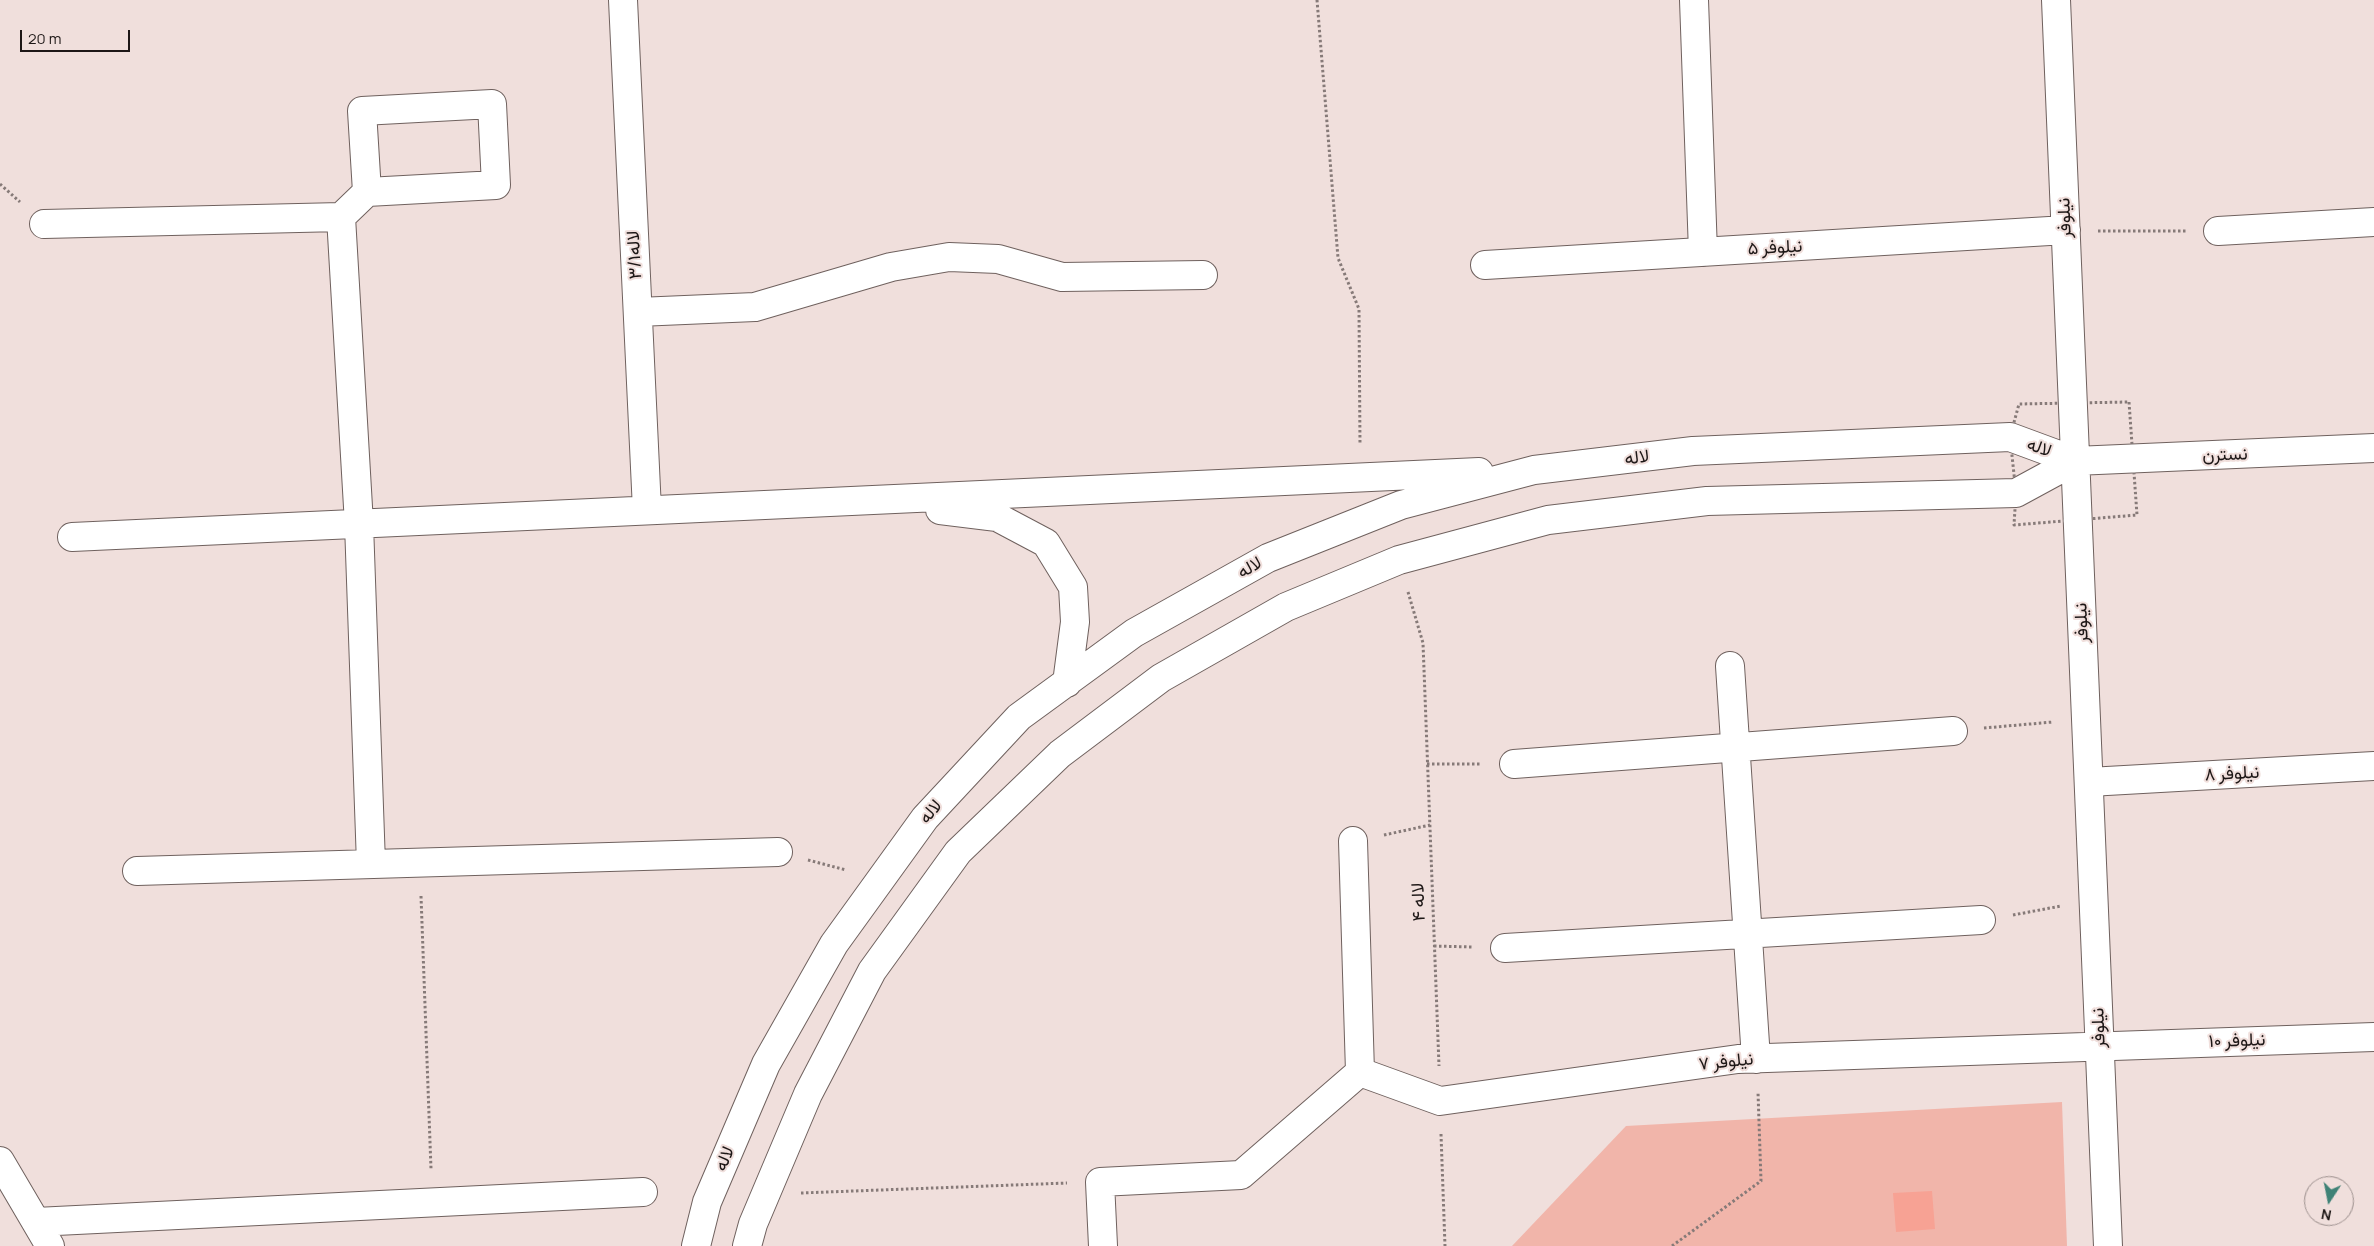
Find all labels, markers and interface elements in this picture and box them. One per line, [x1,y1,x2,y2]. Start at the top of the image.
scale bar [22,20,132,52]
text: 20 m [28,28,61,49]
street label: نیلوفر [2053,197,2077,239]
street label: لاله۳/۱ [623,230,647,280]
street label: نیلوفر ۵ [1747,236,1803,260]
street label: لاله [2024,434,2054,462]
street label: نسترن [2202,443,2248,467]
street label: لاله [1623,446,1651,470]
street label: لاله [1234,553,1266,583]
street label: نیلوفر [2070,602,2094,644]
street label: نیلوفر ۸ [2204,762,2260,786]
street label: لاله [915,796,947,828]
street label: لاله ۴ [1408,882,1430,922]
street label: نیلوفر [2087,1007,2111,1049]
street label: نیلوفر ۱۰ [2208,1029,2266,1053]
street label: نیلوفر ۷ [1698,1048,1754,1076]
street label: لاله [710,1143,740,1175]
north arrow [2304,1176,2354,1226]
text: N [2319,1205,2333,1226]

